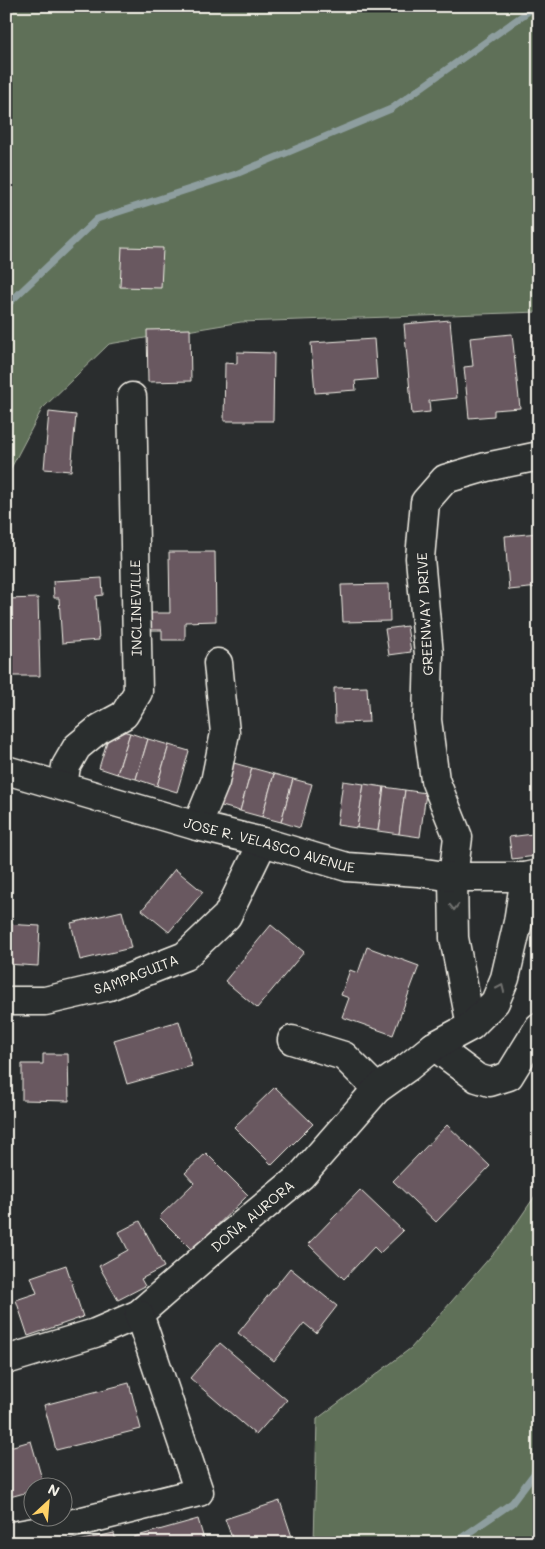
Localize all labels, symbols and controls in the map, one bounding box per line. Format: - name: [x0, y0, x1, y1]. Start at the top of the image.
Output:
- street label: GREENWAY DRIVE: [412, 552, 437, 676]
- street label: INCLINEVILLE: [125, 560, 146, 656]
- street label: JOSE R. VELASCO AVENUE: [182, 813, 355, 877]
- one-way arrow: [449, 904, 459, 912]
- street label: SAMPAGUITA: [92, 950, 181, 998]
- one-way arrow: [494, 984, 505, 993]
- street label: DOÑA AURORA: [207, 1175, 298, 1256]
- north arrow: [22, 1476, 72, 1526]
- text: N: [45, 1479, 63, 1501]

